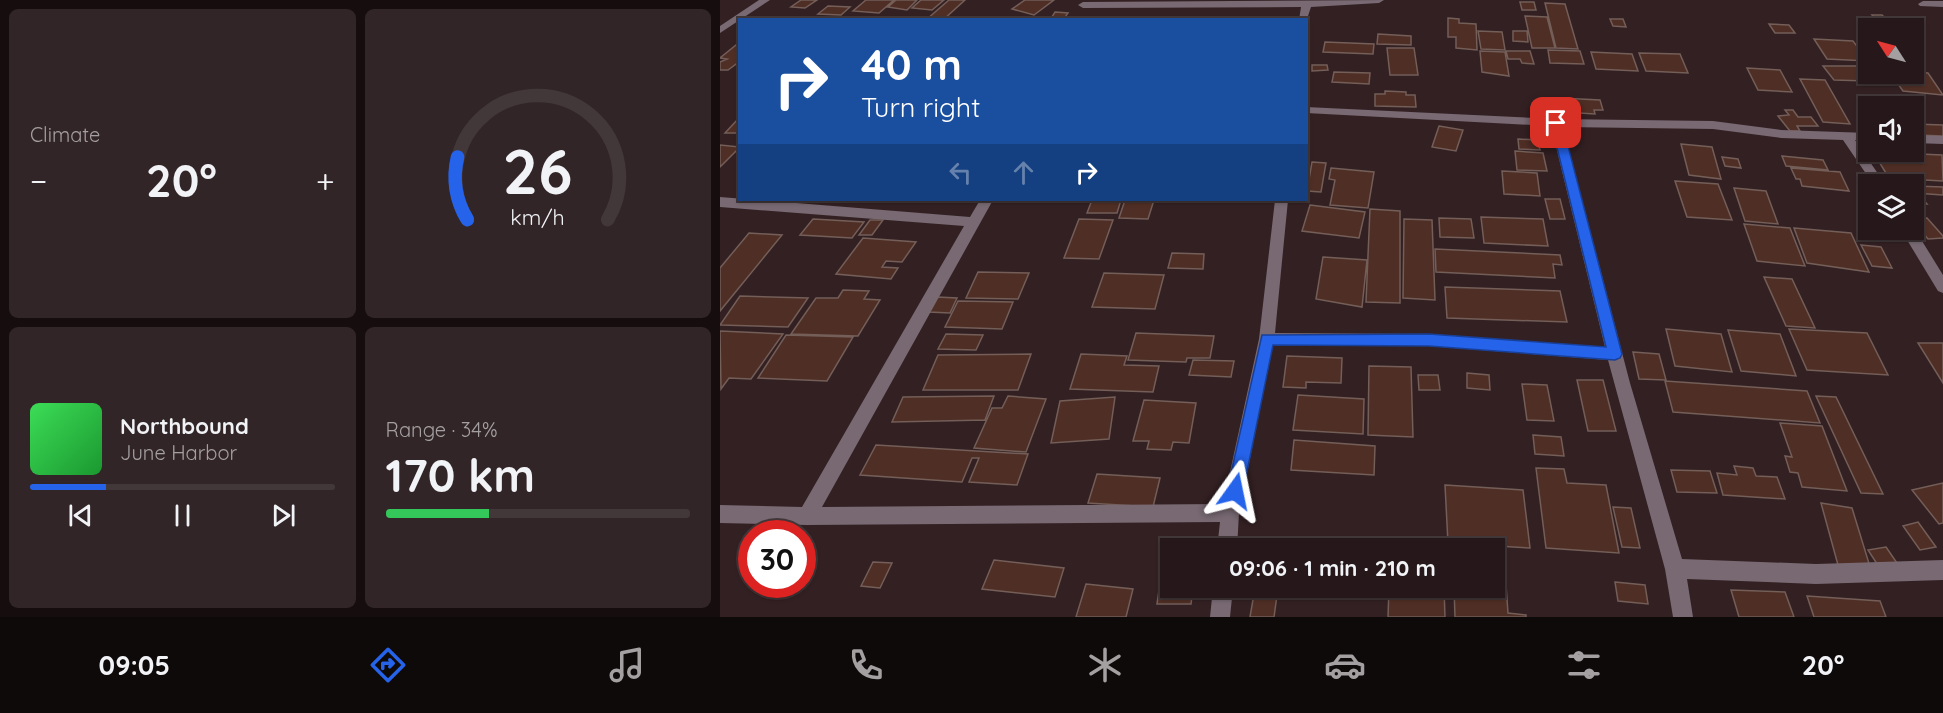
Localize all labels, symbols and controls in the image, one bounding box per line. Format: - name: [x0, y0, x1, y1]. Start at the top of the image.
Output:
- north arrow: [1858, 18, 1924, 84]
- map controls: [1858, 18, 1924, 240]
- text: 40 m: [861, 38, 962, 91]
- icon: right: [762, 42, 840, 120]
- text: Turn right: [861, 90, 980, 124]
- button: sound: [1858, 96, 1924, 162]
- pin: [1530, 97, 1581, 148]
- icon: arrive: [1539, 106, 1572, 139]
- text: Climate: [30, 122, 100, 147]
- text: 26: [503, 132, 573, 210]
- text: 20°: [146, 152, 217, 208]
- icon: left: [944, 156, 977, 189]
- icon: ahead: [1007, 156, 1040, 189]
- icon: right: [1070, 156, 1103, 189]
- text: −: [30, 160, 47, 201]
- text: +: [316, 160, 334, 201]
- button: layers: [1858, 174, 1924, 240]
- text: km/h: [511, 205, 565, 231]
- text: Northbound: [120, 412, 249, 440]
- text: Range · 34%: [386, 417, 497, 442]
- text: June Harbor: [120, 440, 237, 465]
- text: 170 km: [386, 447, 535, 503]
- position arrow: [1203, 459, 1267, 523]
- icon: previous: [64, 499, 97, 532]
- icon: pause: [166, 499, 199, 532]
- icon: next: [267, 499, 300, 532]
- speed limit sign: 30: [738, 520, 816, 598]
- text: 09:06 · 1 min · 210 m: [1229, 554, 1436, 582]
- icon: directions: [367, 644, 409, 686]
- icon: music: [606, 644, 648, 686]
- icon: phone: [845, 644, 887, 686]
- icon: climate: [1084, 644, 1126, 686]
- icon: car: [1324, 644, 1366, 686]
- icon: filters: [1563, 644, 1605, 686]
- text: 09:05: [99, 648, 170, 682]
- text: 20°: [1802, 648, 1844, 682]

